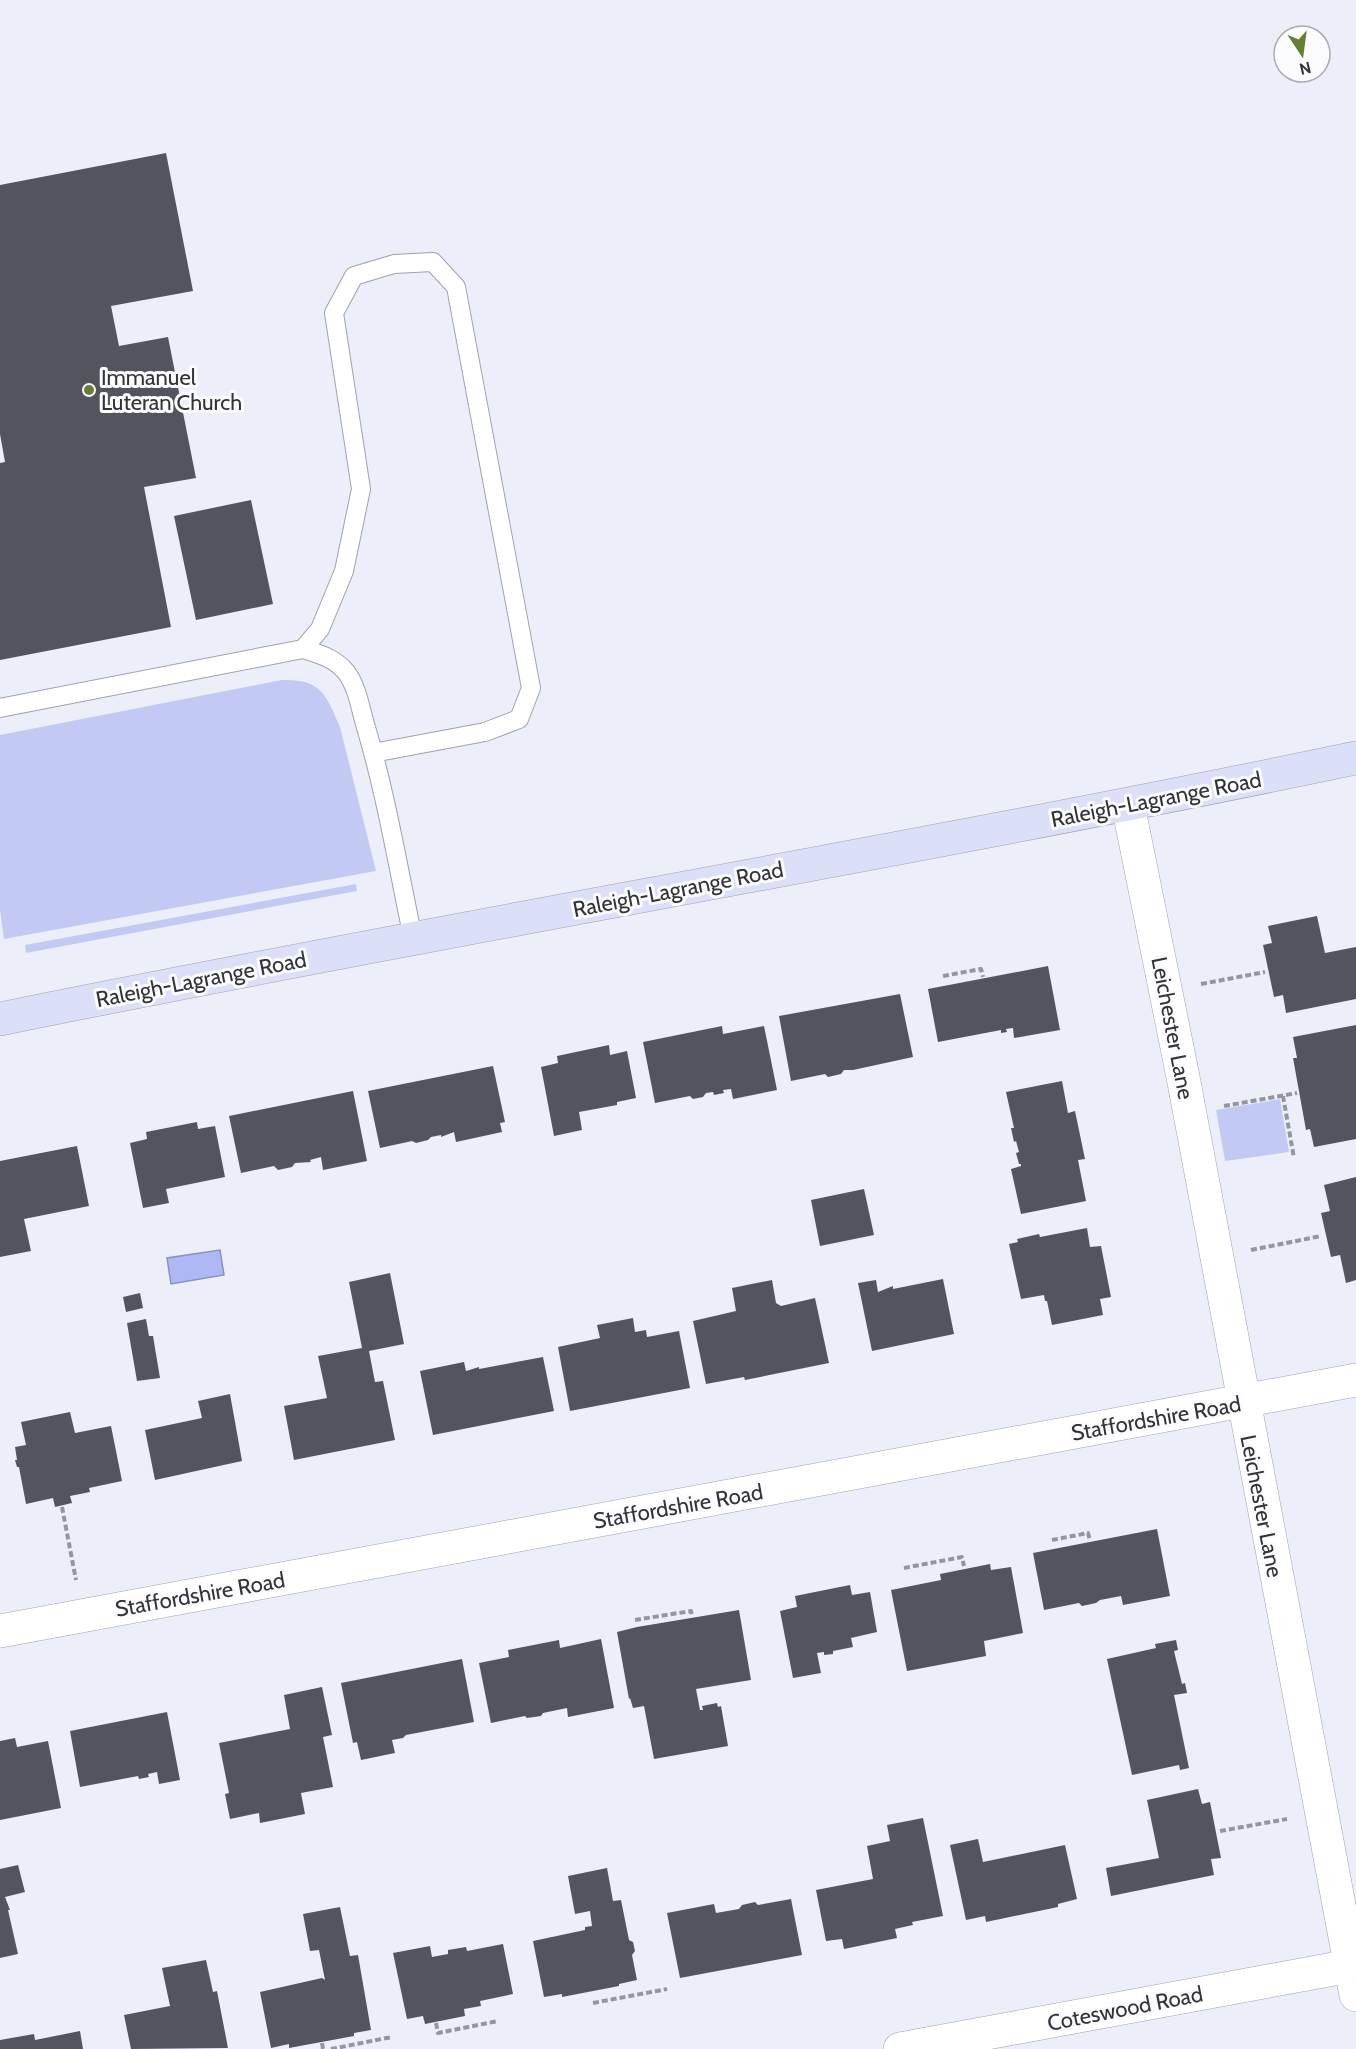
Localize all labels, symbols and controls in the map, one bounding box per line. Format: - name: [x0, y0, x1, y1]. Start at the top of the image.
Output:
- north arrow: [1272, 24, 1332, 84]
- text: N: [1298, 58, 1313, 79]
- place label: Immanuel Luteran Church: [101, 364, 242, 416]
- marker: Immanuel Luteran Church: [82, 383, 96, 397]
- street label: Raleigh-Lagrange Road: [1048, 766, 1264, 833]
- street label: Raleigh-Lagrange Road: [570, 856, 786, 923]
- street label: Raleigh-Lagrange Road: [93, 946, 309, 1013]
- street label: Leichester Lane: [1145, 955, 1200, 1102]
- street label: Staffordshire Road: [1069, 1390, 1243, 1447]
- street label: Leichester Lane: [1234, 1433, 1289, 1580]
- street label: Staffordshire Road: [591, 1478, 765, 1535]
- street label: Staffordshire Road: [113, 1566, 287, 1623]
- street label: Coteswood Road: [1045, 1980, 1205, 2037]

